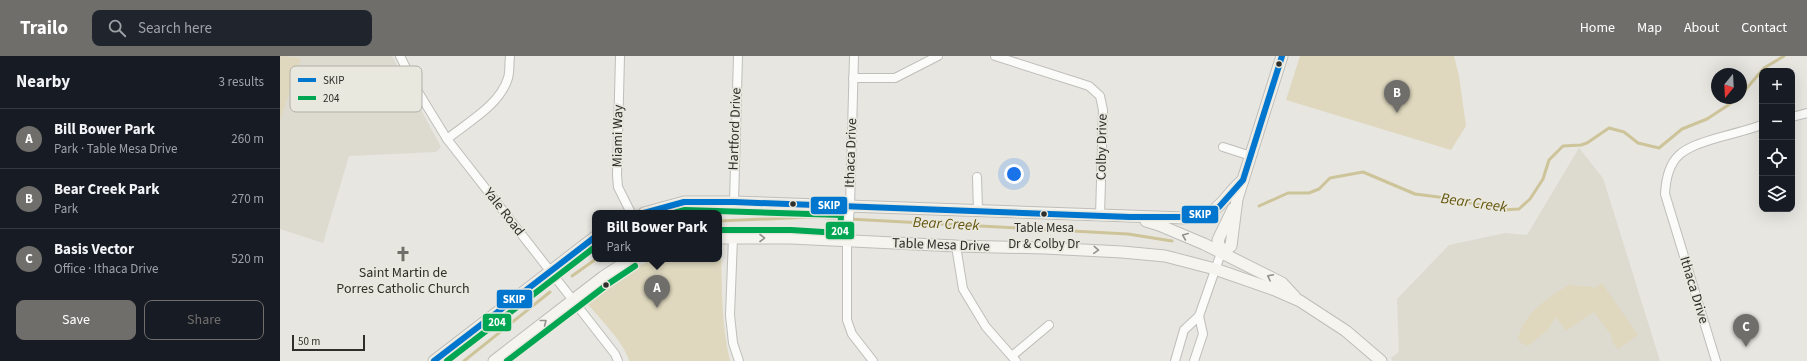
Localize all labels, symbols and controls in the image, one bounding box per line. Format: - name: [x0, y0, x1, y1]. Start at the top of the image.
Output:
- search box: [92, 10, 372, 46]
- text: Trailo: [20, 15, 68, 42]
- icon: search: [106, 17, 128, 39]
- text: Search here: [138, 18, 212, 39]
- text: Home: [1580, 18, 1615, 38]
- text: Map: [1637, 18, 1662, 38]
- text: About: [1684, 18, 1719, 38]
- text: Contact: [1741, 18, 1787, 38]
- unlabelled marker: [1274, 59, 1284, 69]
- legend: [290, 66, 422, 112]
- north arrow: [1711, 68, 1747, 104]
- map controls: [1759, 68, 1795, 212]
- button: +: [1759, 68, 1795, 104]
- text: Nearby: [16, 70, 70, 94]
- text: 3 results: [219, 73, 264, 91]
- text: SKIP: [323, 73, 344, 88]
- pin: B: [1384, 80, 1410, 113]
- street label: Hartford Drive: [724, 87, 746, 171]
- text: 204: [323, 91, 340, 106]
- street label: Miami Way: [607, 104, 629, 168]
- button: −: [1759, 104, 1795, 140]
- street label: Colby Drive: [1091, 114, 1113, 180]
- street label: Ithaca Drive: [840, 118, 862, 188]
- text: Bill Bower Park: [54, 119, 155, 140]
- text: A: [25, 130, 33, 148]
- text: 260 m: [231, 130, 264, 148]
- text: Park · Table Mesa Drive: [54, 140, 178, 158]
- button: locate: [1759, 140, 1795, 176]
- your location: [1004, 164, 1024, 184]
- button: layers: [1759, 176, 1795, 212]
- text: Bear Creek Park: [54, 179, 159, 200]
- street label: Yale Road: [478, 183, 529, 240]
- water label: Bear Creek: [1440, 188, 1509, 218]
- text: B: [25, 190, 33, 208]
- text: 270 m: [231, 190, 264, 208]
- line badge: SKIP: [810, 196, 848, 215]
- text: SKIP: [818, 198, 841, 213]
- unlabelled marker: [788, 199, 798, 209]
- text: Park: [54, 200, 78, 218]
- line badge: SKIP: [1181, 205, 1219, 224]
- text: SKIP: [1189, 207, 1212, 222]
- marker: Table Mesa Dr & Colby Dr: [1039, 209, 1049, 219]
- popup: [592, 210, 722, 262]
- water label: Bear Creek: [912, 212, 981, 236]
- text: Bill Bower Park: [607, 217, 707, 238]
- place label: Table Mesa Dr & Colby Dr: [1008, 219, 1080, 253]
- line badge: 204: [825, 221, 855, 240]
- text: 204: [831, 224, 849, 239]
- street label: Table Mesa Drive: [892, 233, 990, 257]
- one-way arrow: [1182, 233, 1190, 241]
- one-way arrow: [759, 234, 765, 242]
- text: Park: [607, 238, 631, 256]
- text: Basis Vector: [54, 239, 134, 260]
- church icon: Saint Martin de Porres Catholic Church: [394, 245, 412, 263]
- one-way arrow: [1093, 246, 1099, 255]
- text: C: [25, 250, 33, 268]
- text: 520 m: [231, 250, 264, 268]
- street label: Ithaca Drive: [1674, 254, 1714, 326]
- text: Office · Ithaca Drive: [54, 260, 158, 278]
- place label: Saint Martin de Porres Catholic Church: [336, 263, 470, 299]
- one-way arrow: [1267, 274, 1274, 282]
- pin: A: [644, 275, 670, 308]
- unlabelled marker: [601, 280, 611, 290]
- line badge: SKIP: [496, 289, 533, 309]
- text: SKIP: [503, 292, 526, 307]
- button: Save: [16, 300, 136, 340]
- button: Share: [144, 300, 264, 340]
- line badge: 204: [482, 313, 512, 332]
- pin: C: [1733, 314, 1759, 347]
- text: 204: [488, 315, 506, 330]
- one-way arrow: [540, 319, 547, 326]
- scale bar: [292, 333, 365, 352]
- text: 50 m: [298, 334, 320, 349]

